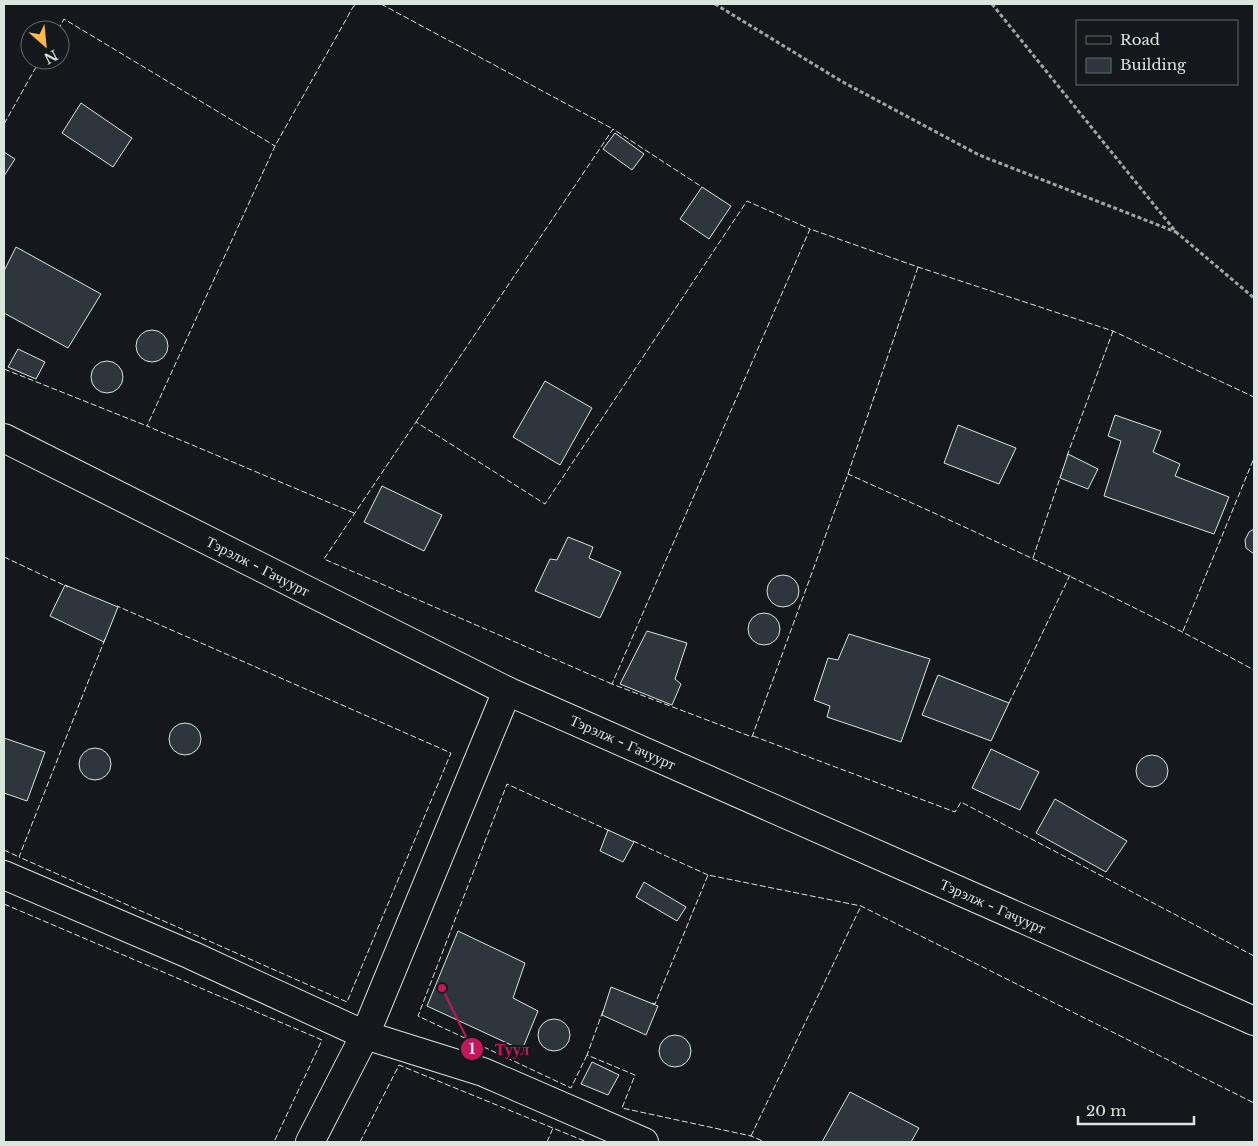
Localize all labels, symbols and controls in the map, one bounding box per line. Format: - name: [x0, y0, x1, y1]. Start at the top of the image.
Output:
- north arrow: [20, 20, 70, 70]
- legend: [1076, 20, 1238, 85]
- text: Road: [1120, 30, 1160, 49]
- text: N: [41, 46, 61, 68]
- text: Building: [1120, 55, 1187, 74]
- street label: Тэрэлж - Гачуурт: [203, 532, 313, 600]
- street label: Тэрэлж - Гачуурт: [567, 710, 679, 774]
- street label: Тэрэлж - Гачуурт: [937, 874, 1049, 938]
- callout: Туул: [460, 1033, 539, 1064]
- text: 1: [469, 1039, 476, 1058]
- text: Туул: [495, 1039, 529, 1059]
- scale bar: [1078, 1094, 1194, 1126]
- text: 20 m: [1086, 1101, 1126, 1120]

